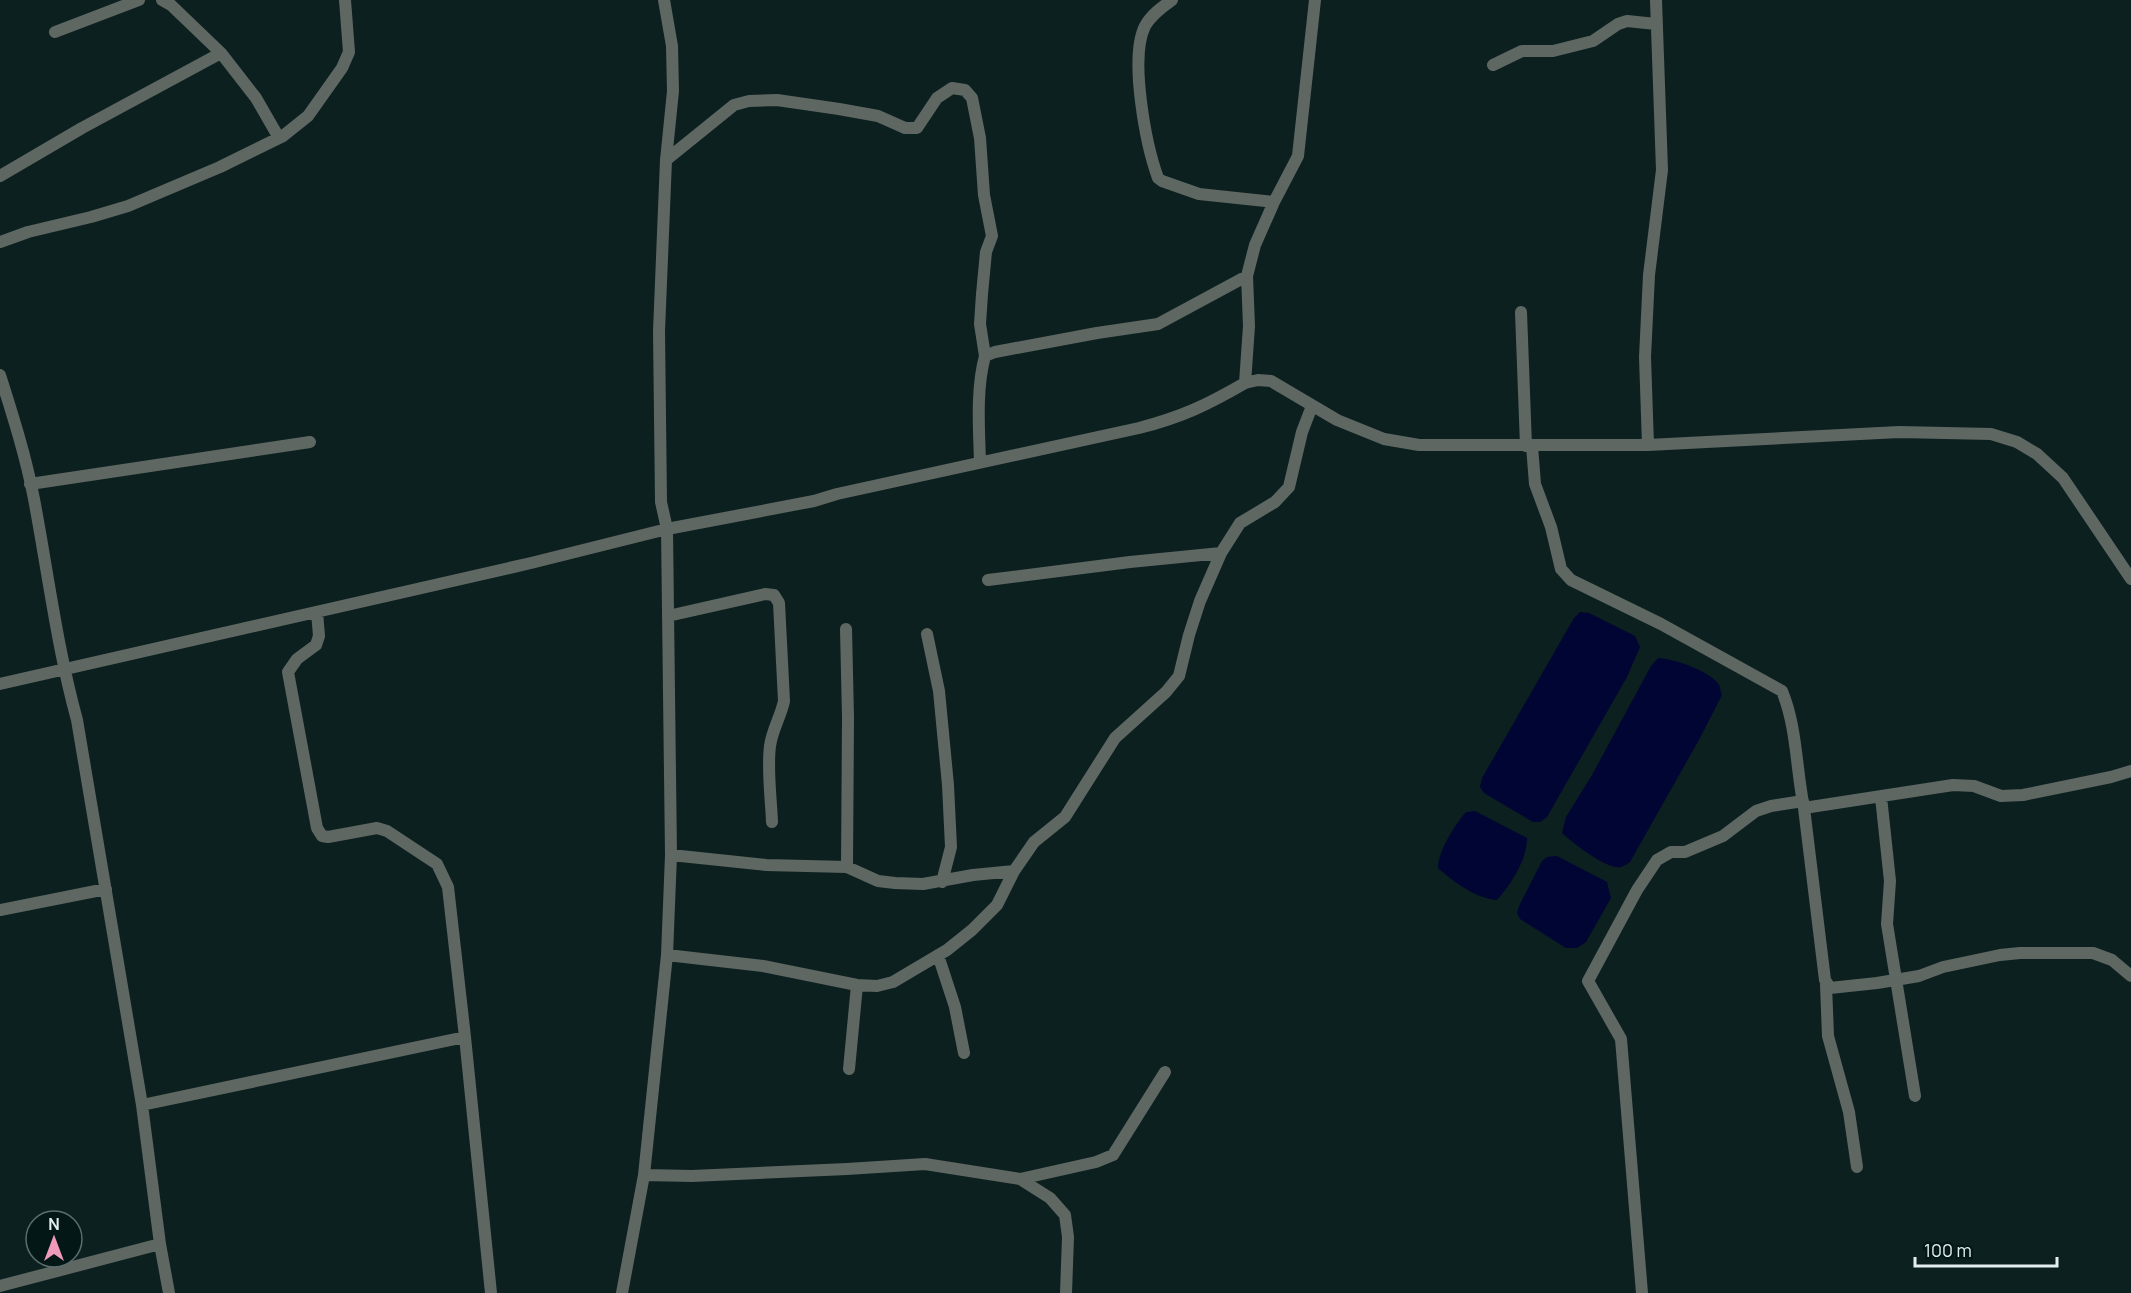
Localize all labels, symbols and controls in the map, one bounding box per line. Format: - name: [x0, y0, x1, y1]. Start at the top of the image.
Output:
- north arrow: [24, 1209, 84, 1269]
- text: N: [48, 1213, 60, 1235]
- scale bar: [1915, 1230, 2058, 1268]
- text: 100 m: [1924, 1238, 1972, 1262]

